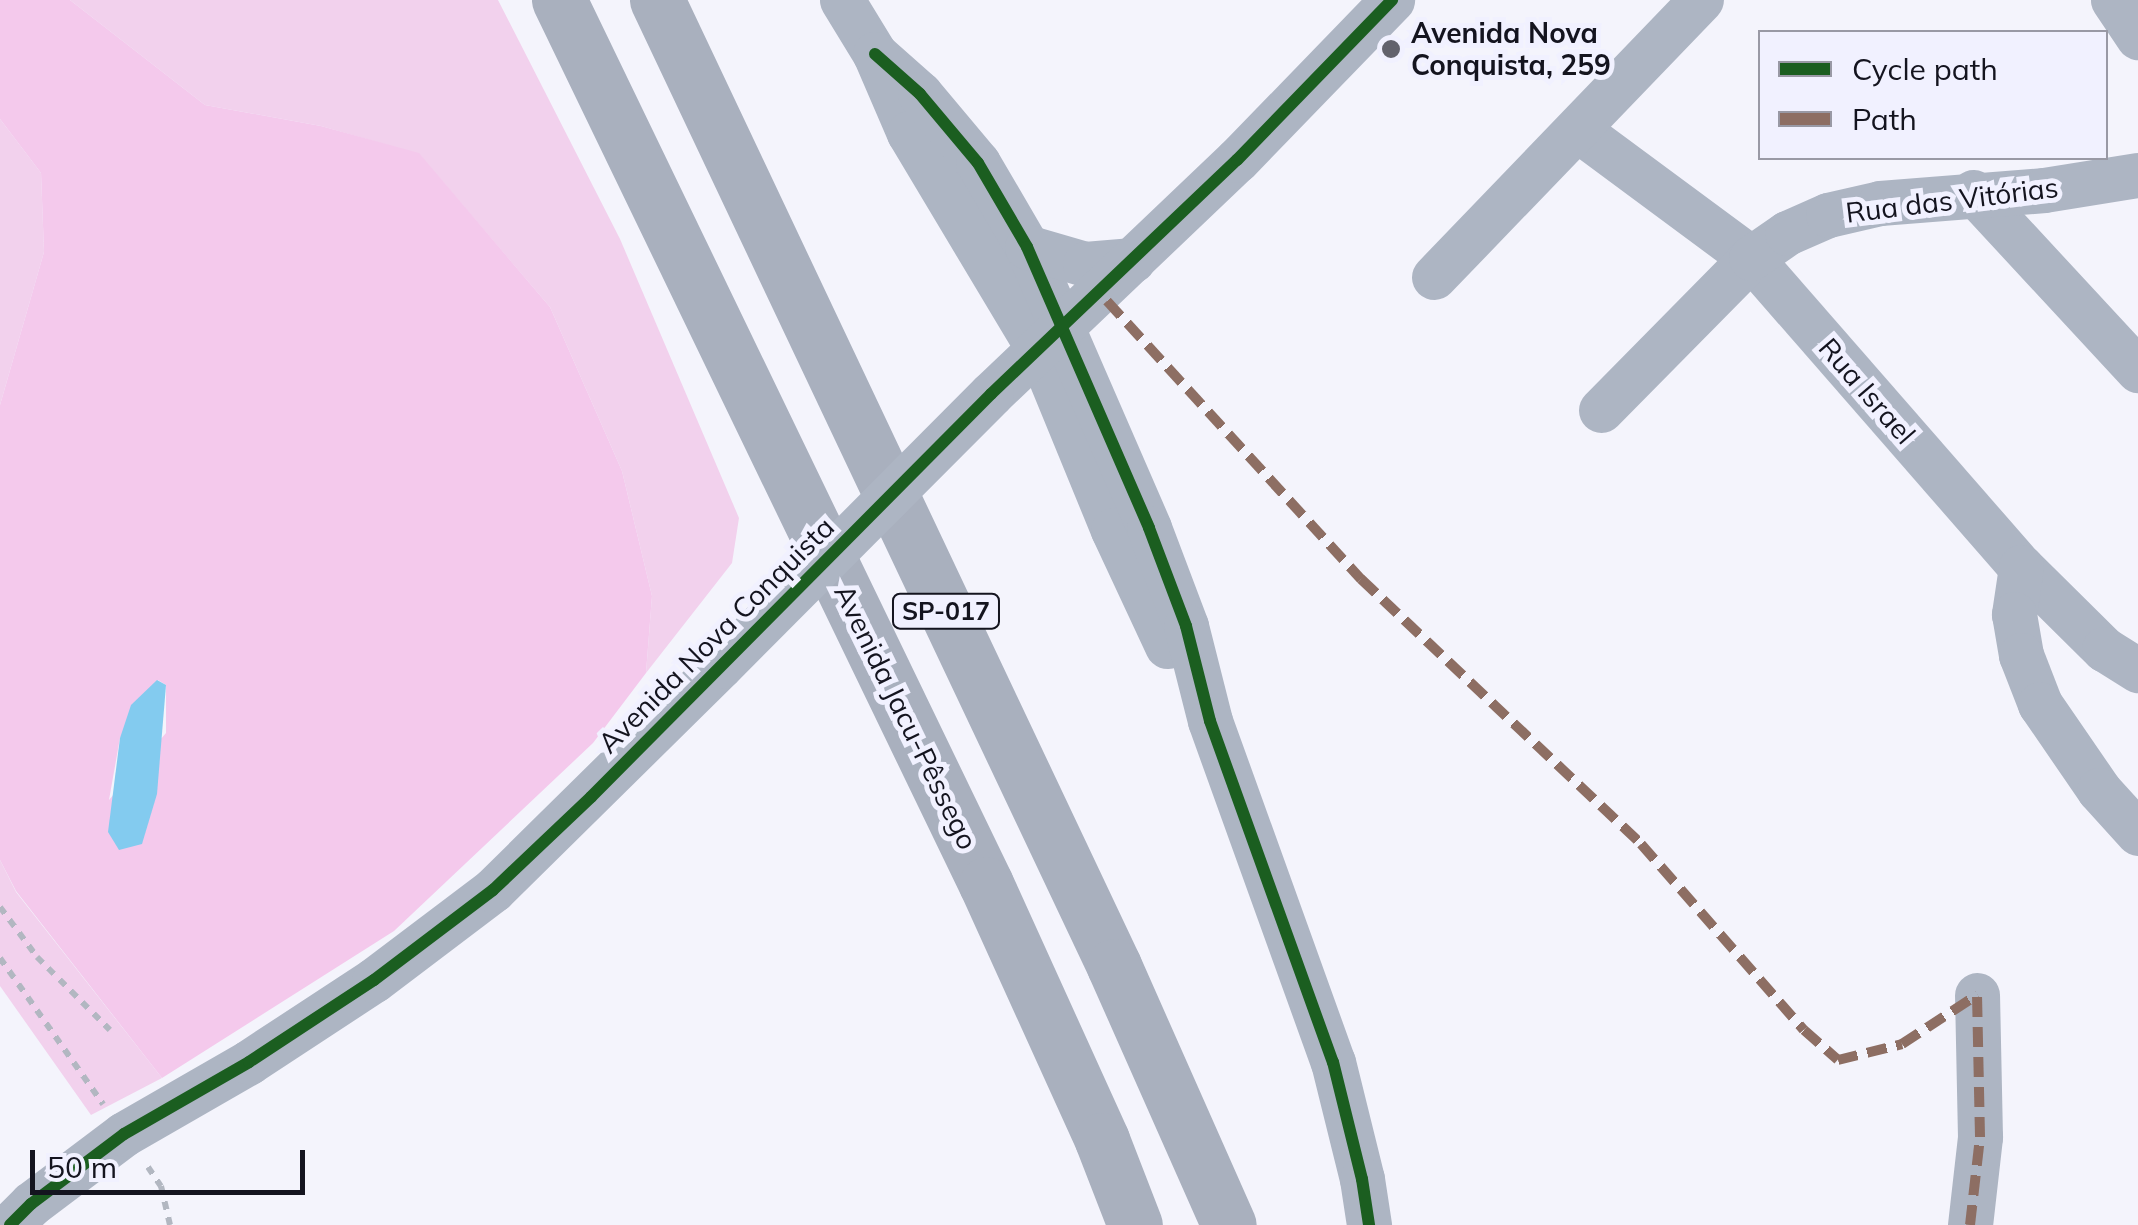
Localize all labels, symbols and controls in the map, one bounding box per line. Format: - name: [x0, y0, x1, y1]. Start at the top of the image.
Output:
- place label: Avenida Nova Conquista, 259: [1411, 16, 1611, 82]
- legend: [1758, 30, 2108, 160]
- marker: Avenida Nova Conquista, 259: [1380, 38, 1402, 60]
- text: Cycle path: [1852, 50, 1998, 88]
- text: Path: [1852, 100, 1917, 138]
- street label: Rua das Vitórias: [1844, 170, 2060, 230]
- street label: Rua Israel: [1812, 331, 1922, 451]
- street label: Avenida Nova Conquista: [591, 510, 841, 760]
- street label: Avenida Jacu-Pêssego: [827, 579, 985, 855]
- road number: SP-017: [891, 591, 1001, 631]
- scale bar: [35, 1130, 310, 1192]
- text: 50 m: [47, 1148, 117, 1186]

